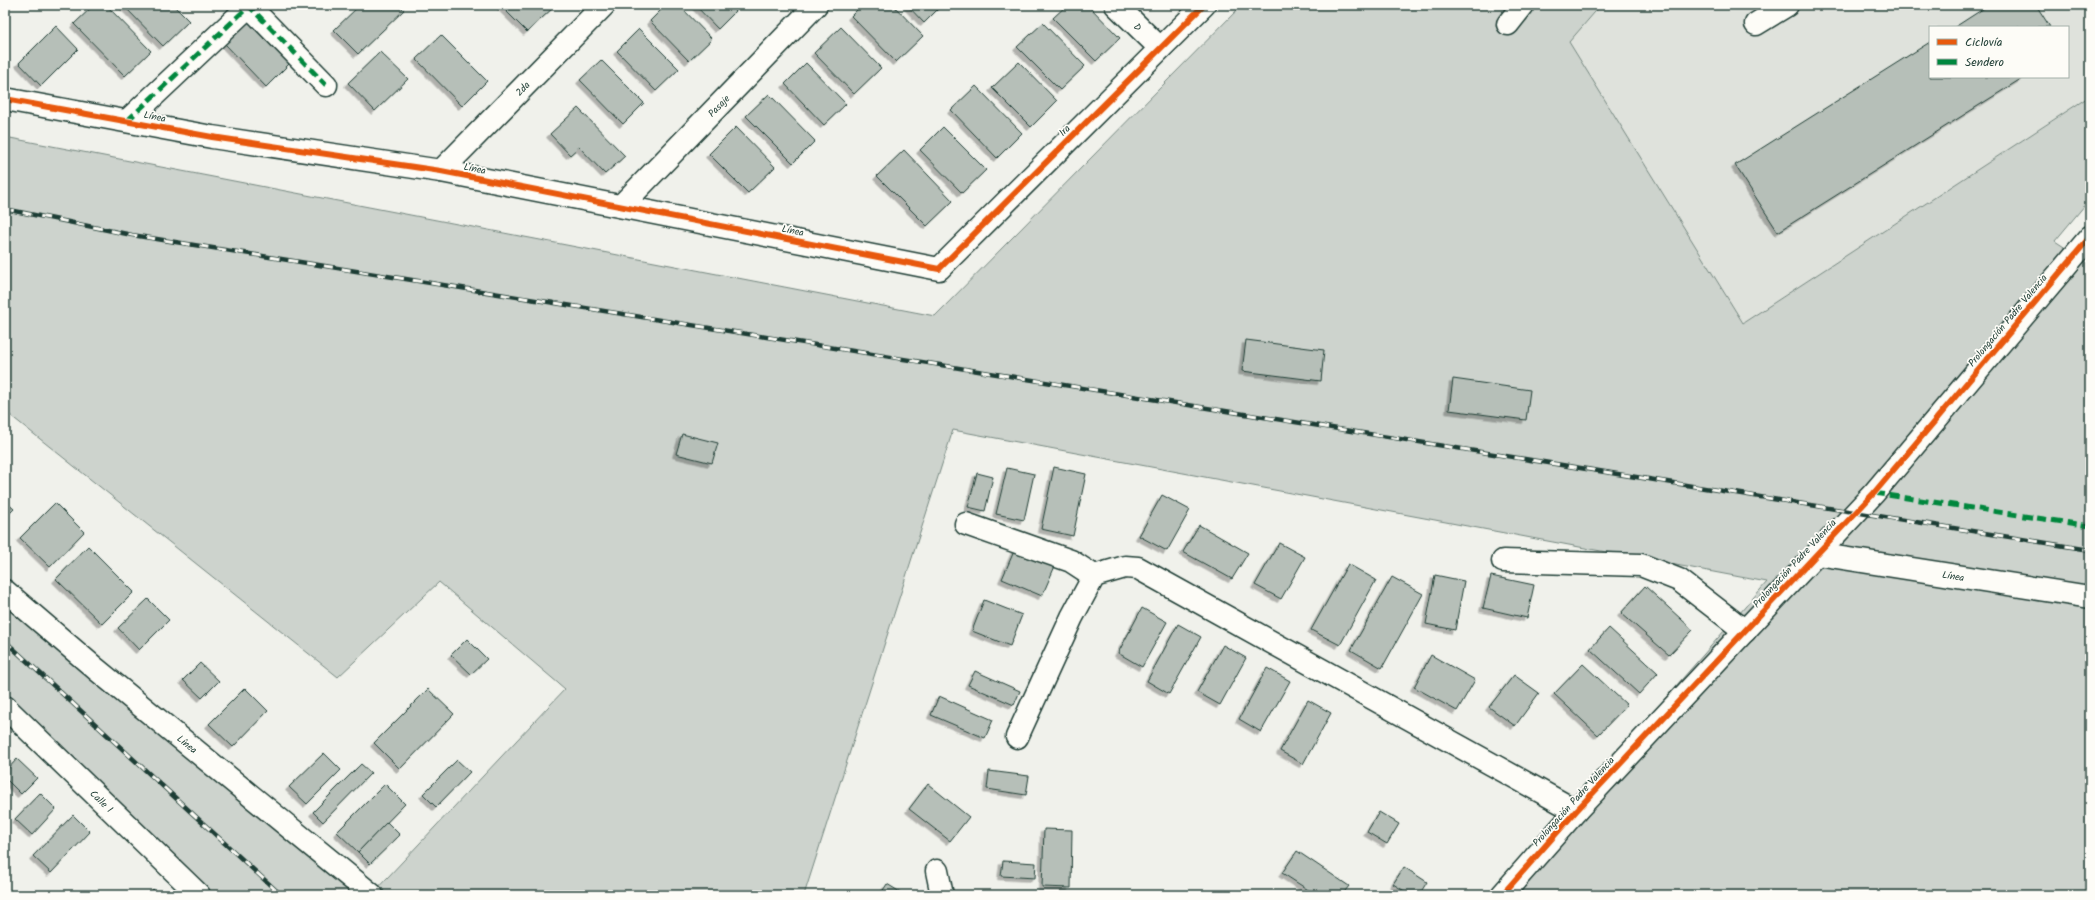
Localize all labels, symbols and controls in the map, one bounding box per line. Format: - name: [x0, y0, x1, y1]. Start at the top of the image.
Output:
- street label: D: [1130, 19, 1146, 36]
- legend: [1929, 26, 2069, 78]
- text: Ciclovía: [1965, 33, 2003, 52]
- text: Sendero: [1965, 53, 2004, 72]
- street label: 2da: [512, 78, 534, 100]
- street label: Pasaje: [704, 91, 734, 121]
- street label: Línea: [142, 107, 168, 127]
- street label: 1ra: [1055, 121, 1075, 140]
- street label: Línea: [462, 159, 488, 179]
- street label: Línea: [780, 221, 806, 241]
- street label: Prolongación Padre Valencia: [1964, 271, 2052, 370]
- street label: Prolongación Padre Valencia: [1749, 515, 1841, 612]
- street label: Línea: [1941, 567, 1966, 586]
- street label: Línea: [173, 731, 201, 758]
- street label: Prolongación Padre Valencia: [1529, 753, 1619, 850]
- street label: Calle 1: [86, 786, 117, 817]

